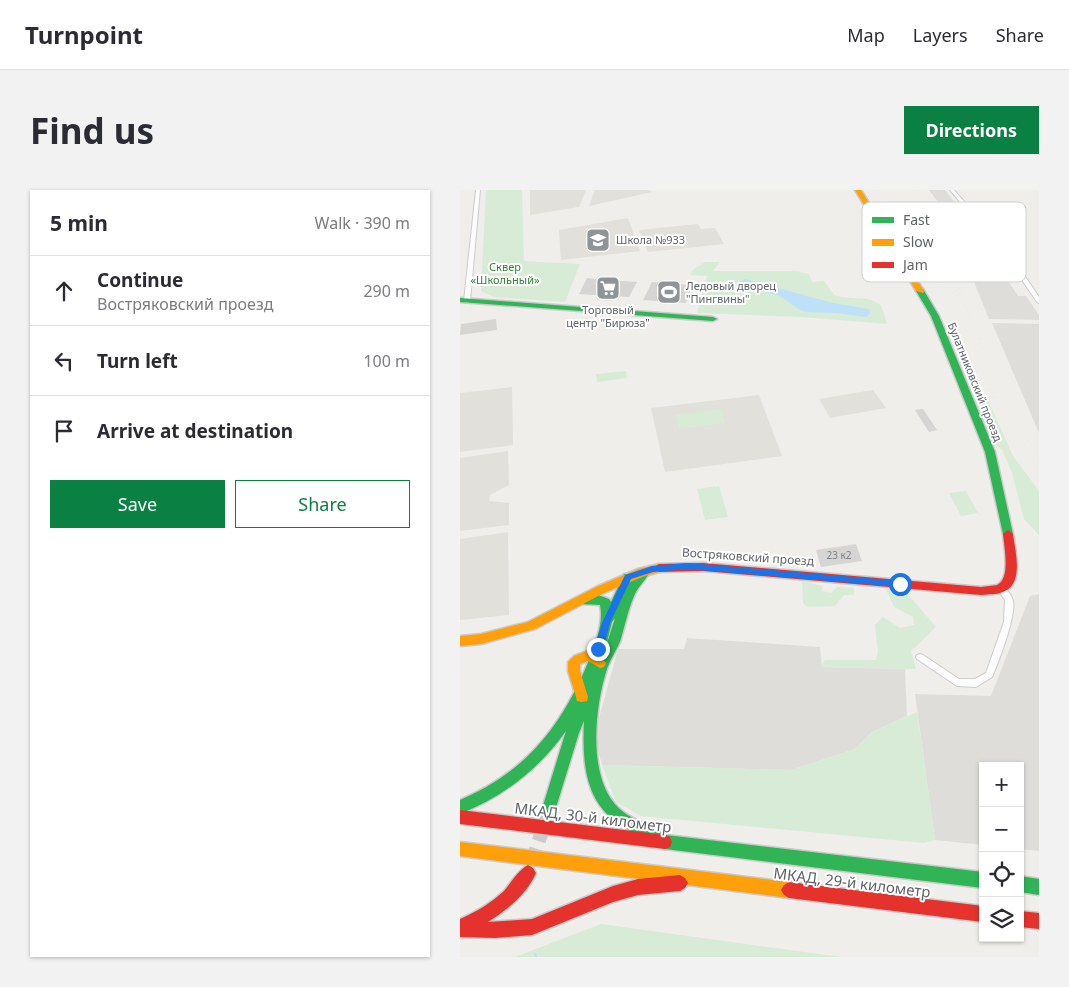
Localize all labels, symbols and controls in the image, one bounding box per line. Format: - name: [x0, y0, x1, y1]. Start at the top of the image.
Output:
- text: Turnpoint: [25, 18, 143, 51]
- text: Map: [847, 23, 885, 47]
- text: Layers: [913, 23, 968, 47]
- text: Share: [996, 23, 1044, 47]
- button: Directions: [904, 106, 1039, 154]
- text: Find us: [30, 107, 154, 154]
- legend: [862, 202, 1026, 282]
- text: 5 min: [50, 209, 108, 237]
- text: Fast: [903, 210, 930, 229]
- text: Walk · 390 m: [315, 212, 410, 234]
- school or university icon: Школа №933: [585, 227, 611, 253]
- place label: Школа №933: [616, 232, 685, 247]
- text: Slow: [903, 232, 934, 251]
- text: Jam: [901, 255, 928, 274]
- park label: Сквер «Школьный»: [470, 259, 540, 287]
- text: Continue: [97, 267, 183, 293]
- supermarket icon: Торговый центр "Бирюза": [595, 275, 621, 301]
- icon: ahead: [50, 277, 78, 305]
- place label: Ледовый дворец "Пингвины": [686, 278, 776, 306]
- sports icon: Ледовый дворец "Пингвины": [656, 279, 682, 305]
- text: 290 m: [363, 280, 410, 302]
- text: Востряковский проезд: [97, 293, 273, 315]
- place label: Торговый центр "Бирюза": [566, 302, 650, 330]
- street label: Булатниковский проезд: [945, 320, 1006, 444]
- icon: left: [50, 347, 78, 375]
- text: Turn left: [97, 348, 178, 374]
- text: 100 m: [363, 350, 410, 372]
- icon: arrive: [50, 417, 78, 445]
- text: Arrive at destination: [97, 418, 293, 444]
- button: Save: [50, 480, 225, 528]
- button: Share: [235, 480, 410, 528]
- street label: Востряковский проезд: [681, 543, 815, 570]
- house number: 23 к2: [826, 548, 852, 562]
- route start: [889, 573, 912, 596]
- route end: [587, 638, 610, 661]
- map controls: [979, 762, 1024, 942]
- button: +: [979, 762, 1024, 807]
- street label: МКАД, 30-й километр: [514, 797, 673, 837]
- button: −: [979, 807, 1024, 852]
- button: locate: [979, 852, 1024, 897]
- street label: МКАД, 29-й километр: [773, 862, 932, 902]
- button: layers: [979, 897, 1024, 942]

